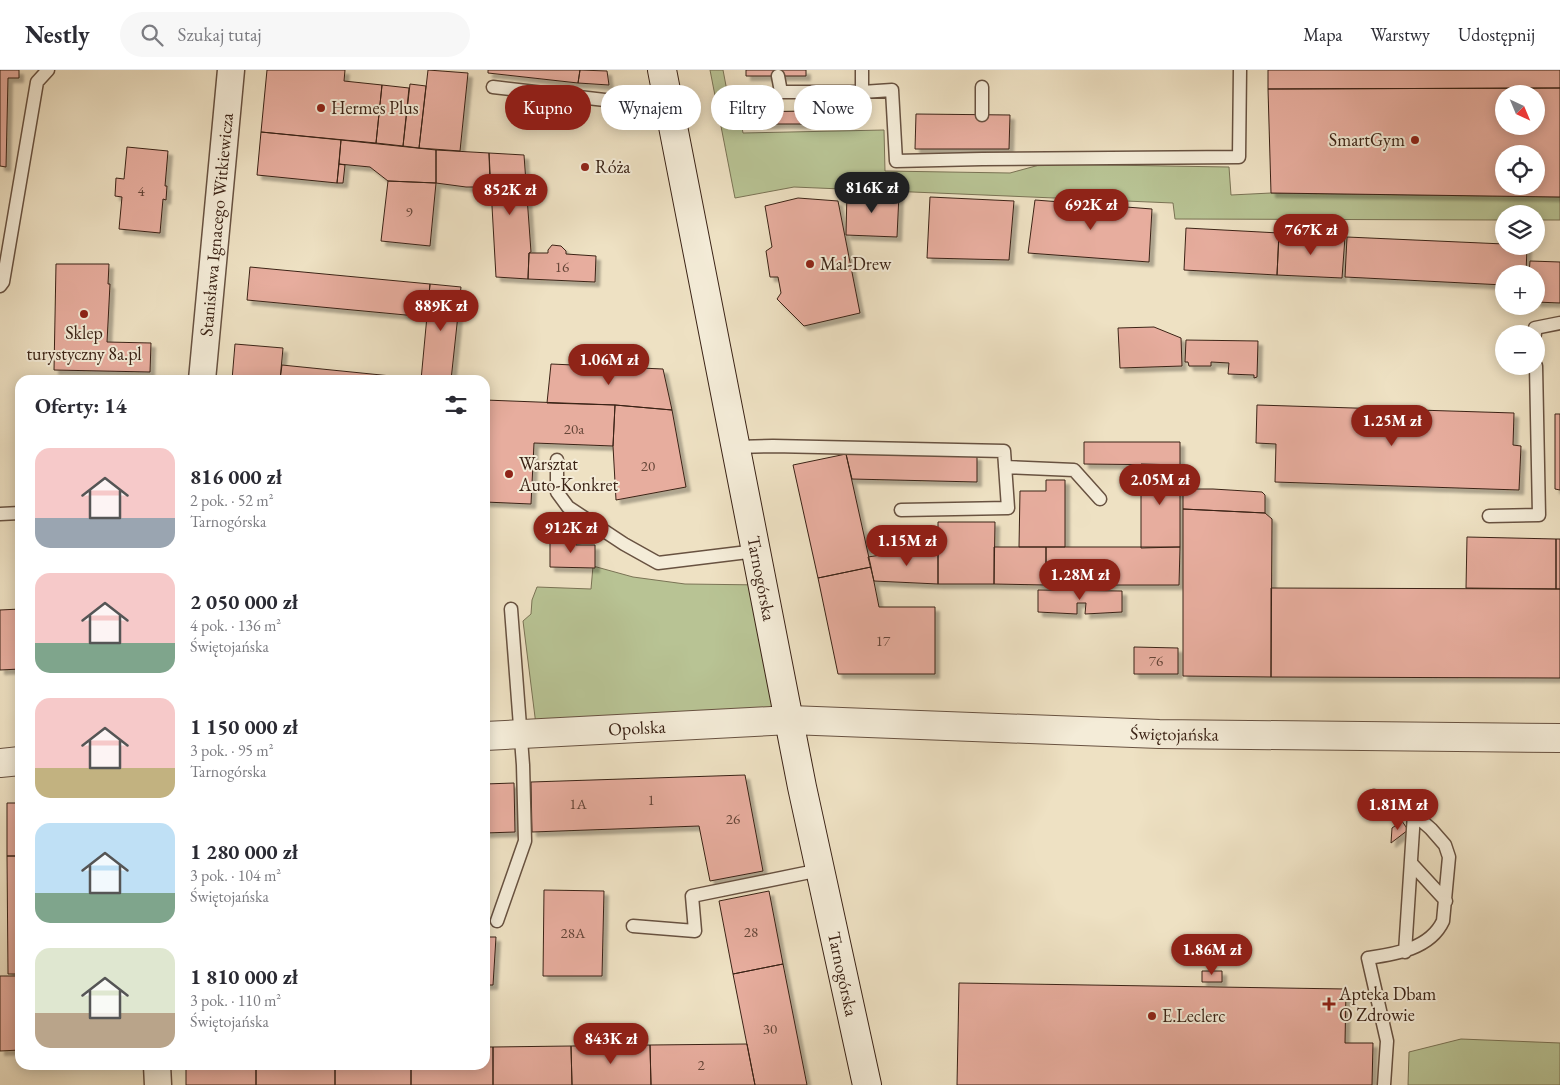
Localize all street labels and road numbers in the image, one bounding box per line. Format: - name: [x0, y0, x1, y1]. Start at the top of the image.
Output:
- street label: Stanisława Ignacego Witkiewicza: [194, 111, 238, 337]
- street label: Tarnogórska: [742, 534, 781, 624]
- street label: Opolska: [607, 715, 667, 741]
- street label: Świętojańska: [1129, 721, 1220, 746]
- street label: Tarnogórska: [823, 929, 864, 1019]

